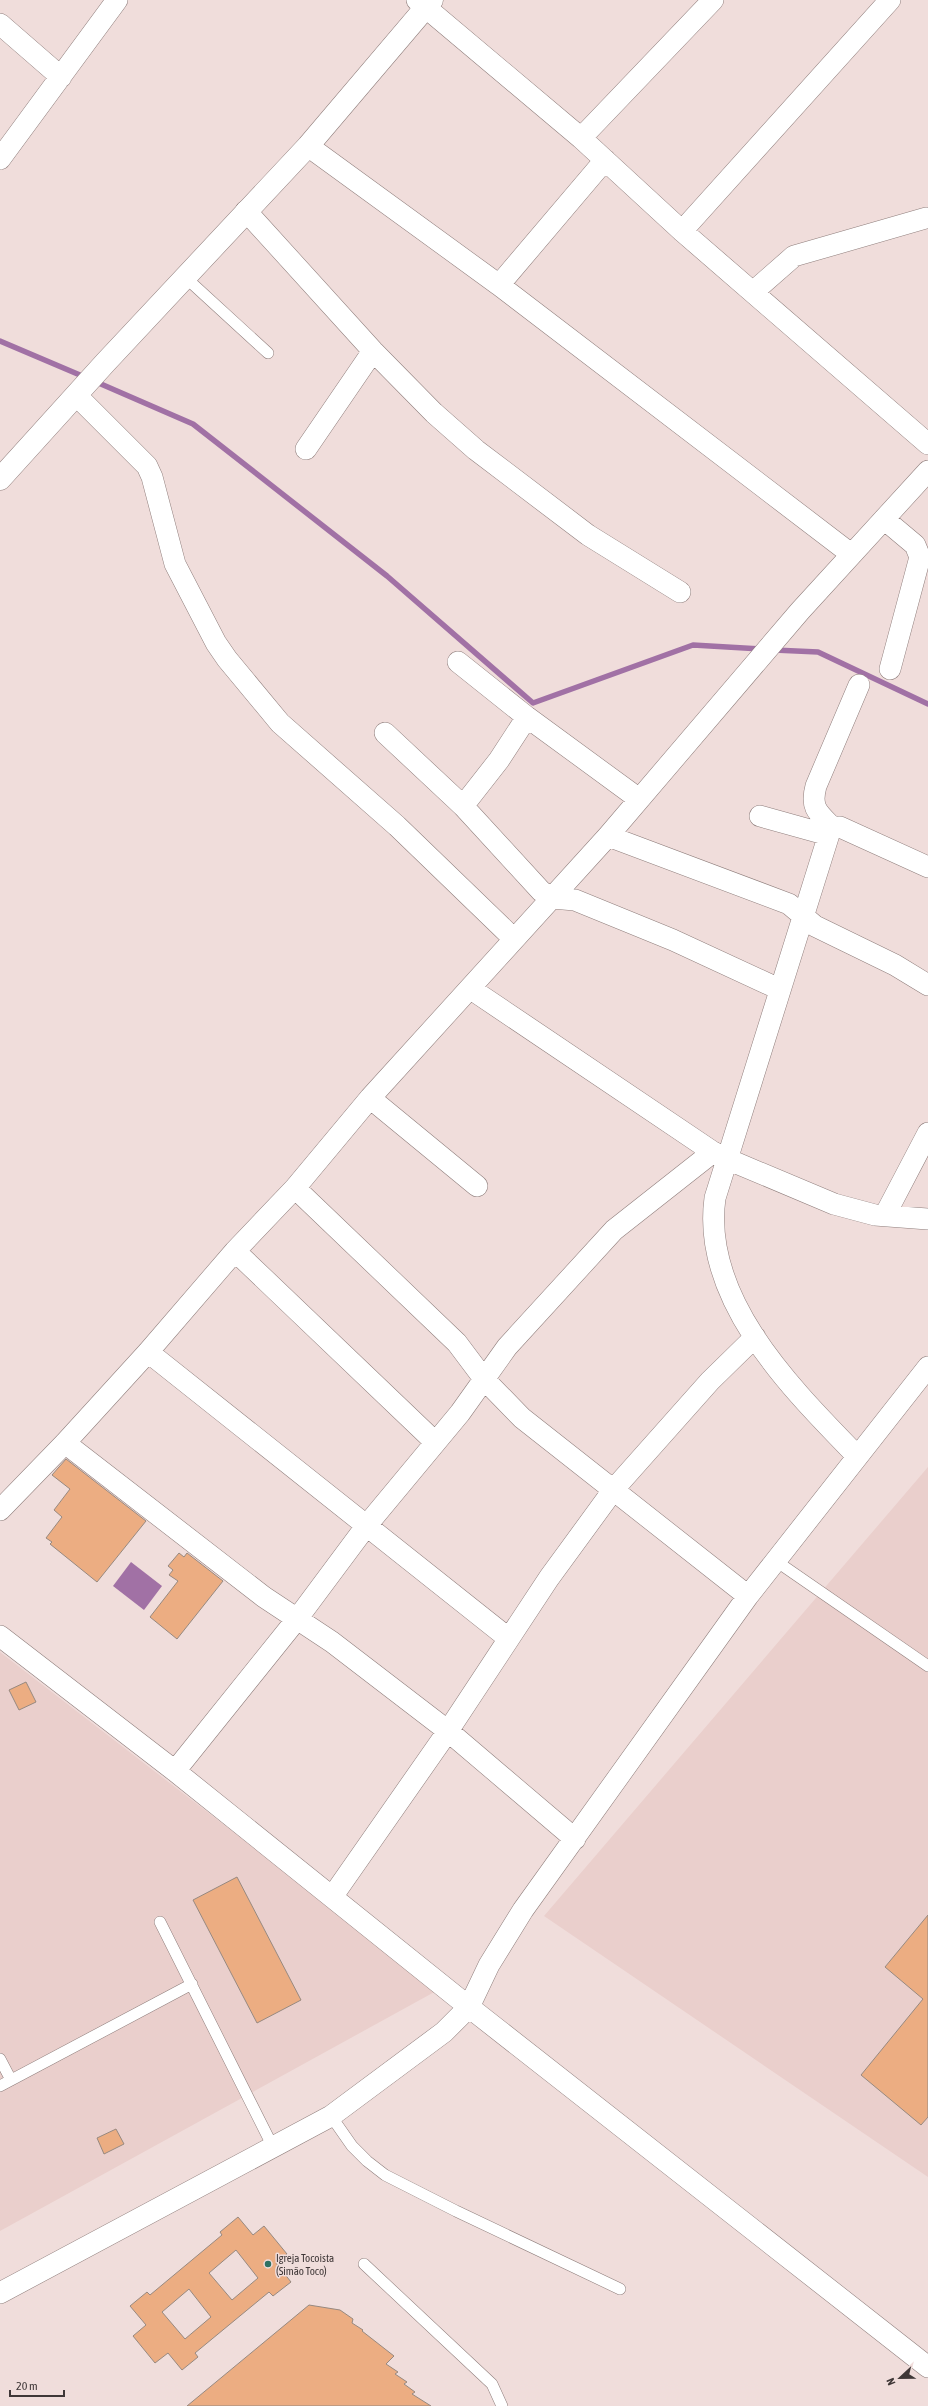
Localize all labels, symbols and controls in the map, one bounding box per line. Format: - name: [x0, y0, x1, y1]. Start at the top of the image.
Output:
- place label: Igreja Tocoista (Simão Toco): [276, 2252, 334, 2277]
- marker: Igreja Tocoista (Simão Toco): [263, 2259, 273, 2269]
- north arrow: [880, 2358, 920, 2398]
- scale bar: [10, 2372, 64, 2398]
- text: N: [884, 2376, 898, 2387]
- text: 20 m: [16, 2379, 38, 2393]

